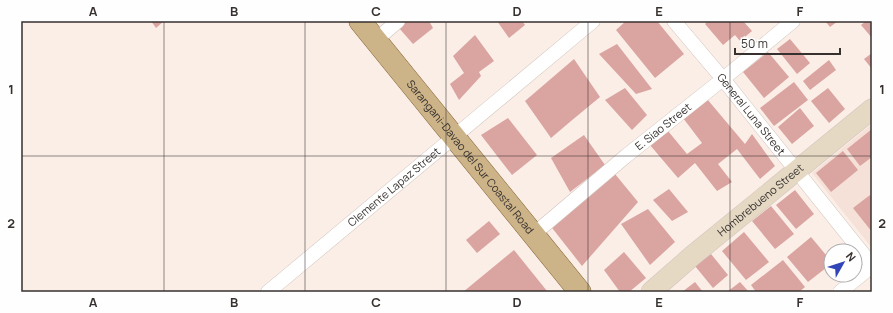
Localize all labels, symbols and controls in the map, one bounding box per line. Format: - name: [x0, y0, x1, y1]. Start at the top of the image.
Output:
- text: A: [89, 2, 98, 20]
- text: B: [230, 2, 238, 20]
- text: C: [371, 2, 381, 20]
- text: D: [512, 2, 522, 20]
- text: E: [655, 2, 663, 20]
- text: F: [797, 2, 804, 20]
- scale bar: [735, 30, 840, 56]
- text: 50 m: [741, 35, 768, 52]
- street label: General Luna Street: [714, 70, 789, 158]
- street label: Sarangani-Davao del Sur Coastal Road: [404, 76, 538, 237]
- text: 1: [8, 80, 14, 98]
- text: 1: [879, 80, 885, 98]
- street label: E. Siao Street: [632, 99, 694, 153]
- street label: Clemente Lapaz Street: [344, 144, 443, 230]
- street label: Hombrebueno Street: [714, 160, 806, 239]
- text: 2: [7, 214, 15, 232]
- text: 2: [878, 214, 886, 232]
- north arrow: [823, 243, 863, 283]
- text: N: [843, 249, 860, 264]
- text: A: [89, 293, 98, 311]
- text: B: [230, 293, 238, 311]
- text: C: [371, 293, 381, 311]
- text: D: [512, 293, 522, 311]
- text: E: [655, 293, 663, 311]
- text: F: [797, 293, 804, 311]

